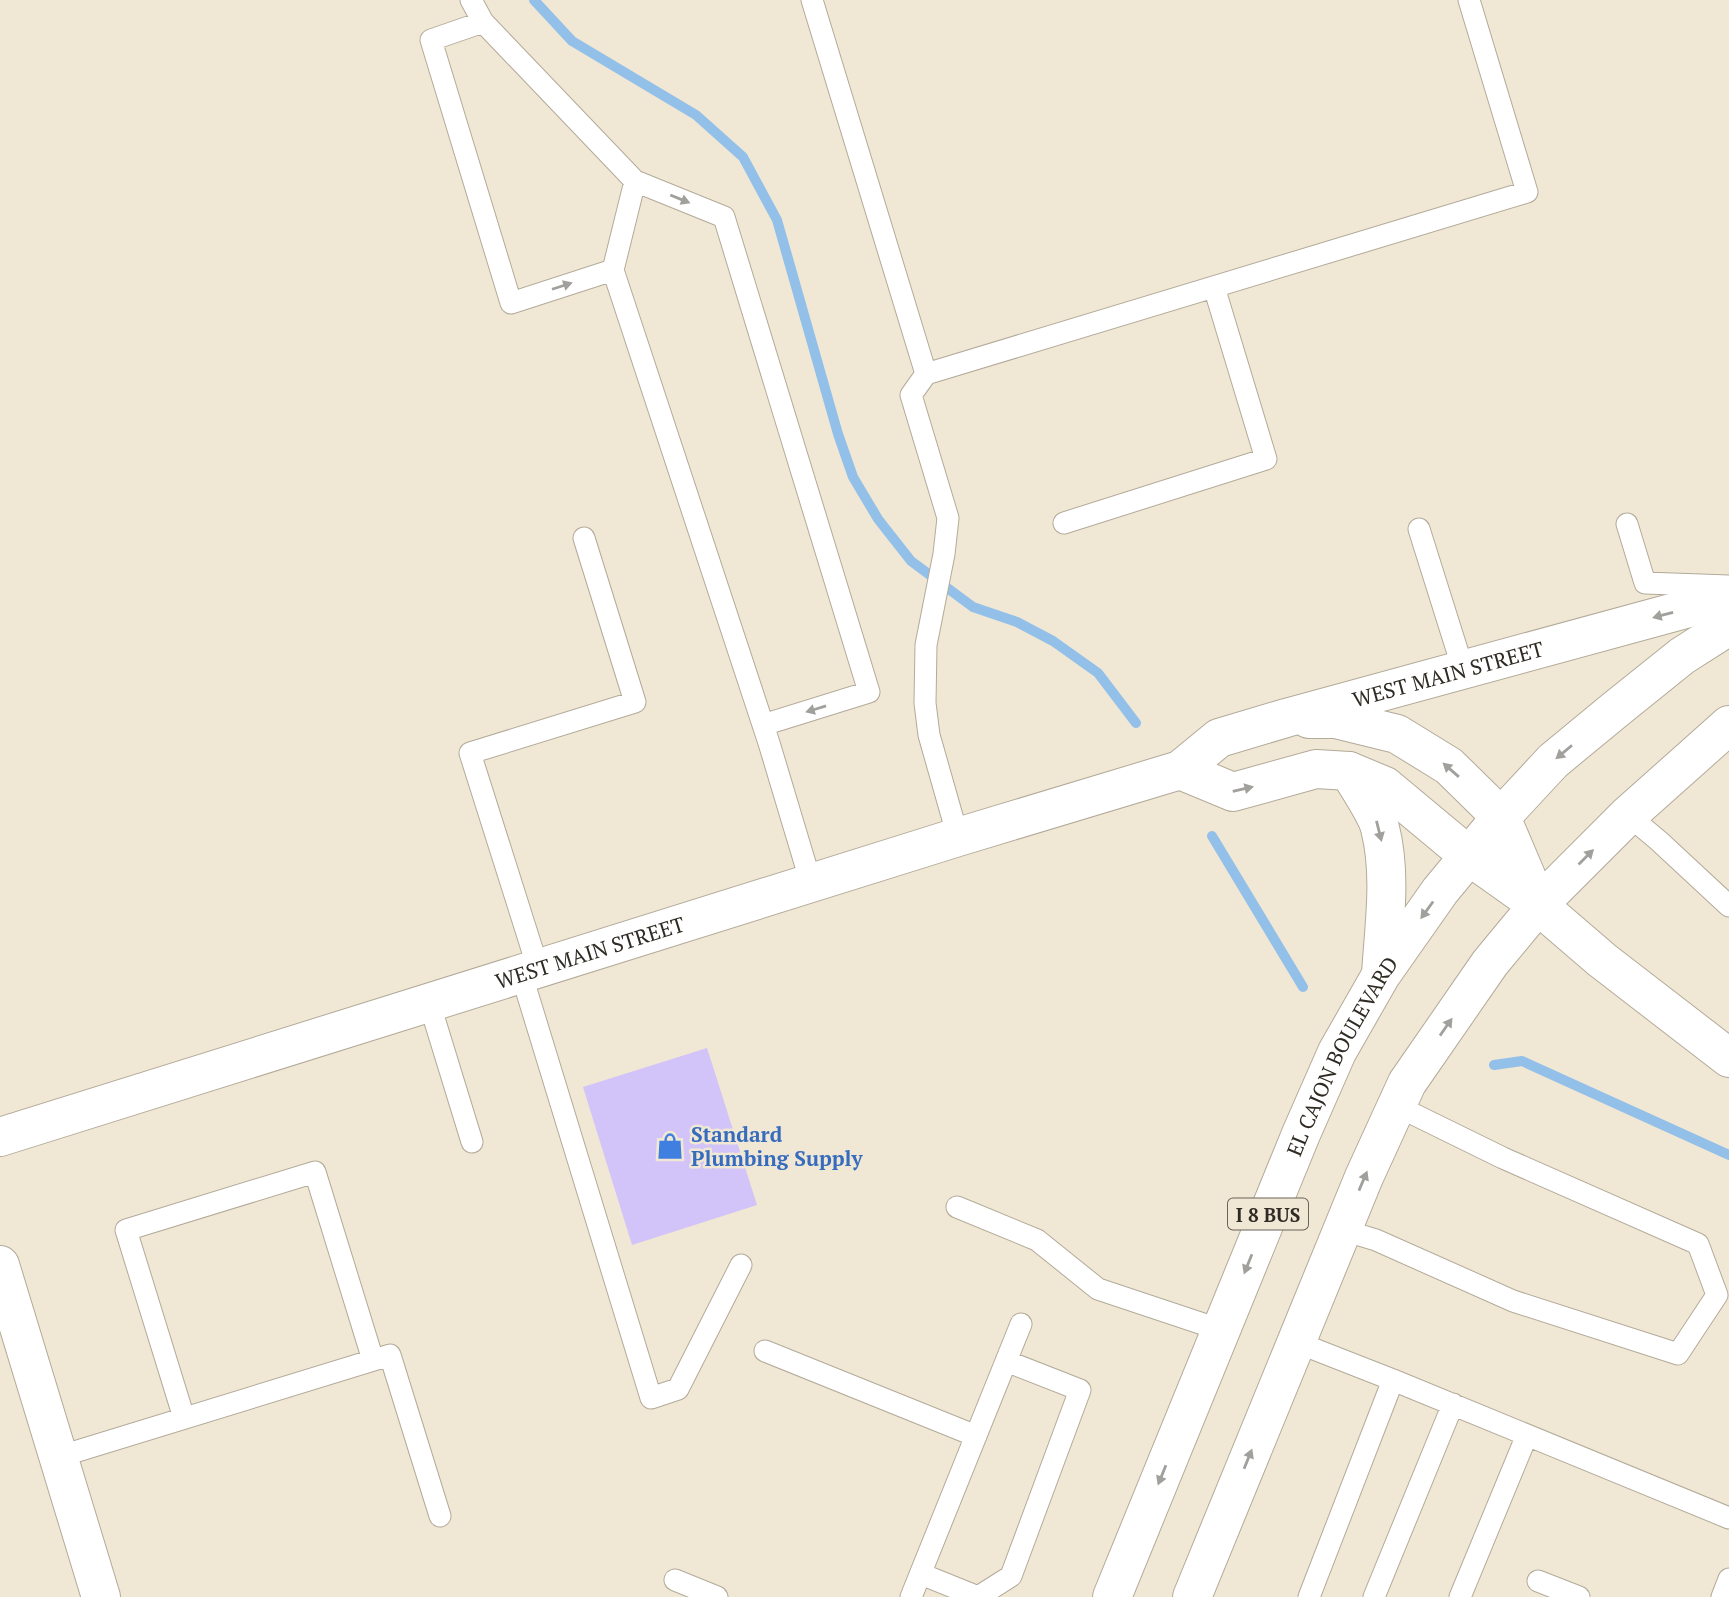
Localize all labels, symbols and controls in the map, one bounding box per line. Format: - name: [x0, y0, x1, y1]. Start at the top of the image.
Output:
- one-way arrow: [669, 194, 690, 205]
- one-way arrow: [552, 281, 573, 291]
- one-way arrow: [1651, 610, 1673, 621]
- street label: WEST MAIN STREET: [1349, 634, 1547, 713]
- one-way arrow: [806, 704, 827, 714]
- one-way arrow: [1555, 745, 1573, 760]
- one-way arrow: [1442, 762, 1460, 778]
- one-way arrow: [1233, 783, 1255, 794]
- one-way arrow: [1374, 821, 1385, 843]
- one-way arrow: [1577, 849, 1594, 865]
- one-way arrow: [1420, 900, 1434, 919]
- street label: WEST MAIN STREET: [492, 910, 688, 995]
- street label: EL CAJON BOULEVARD: [1280, 951, 1404, 1160]
- one-way arrow: [1439, 1018, 1453, 1036]
- place label: Standard Plumbing Supply: [691, 1120, 864, 1172]
- shop icon: Standard Plumbing Supply: [655, 1131, 685, 1161]
- one-way arrow: [1357, 1171, 1369, 1191]
- road number: I 8 BUS: [1228, 1198, 1308, 1230]
- one-way arrow: [1242, 1254, 1253, 1275]
- one-way arrow: [1242, 1449, 1254, 1469]
- one-way arrow: [1156, 1464, 1167, 1485]

